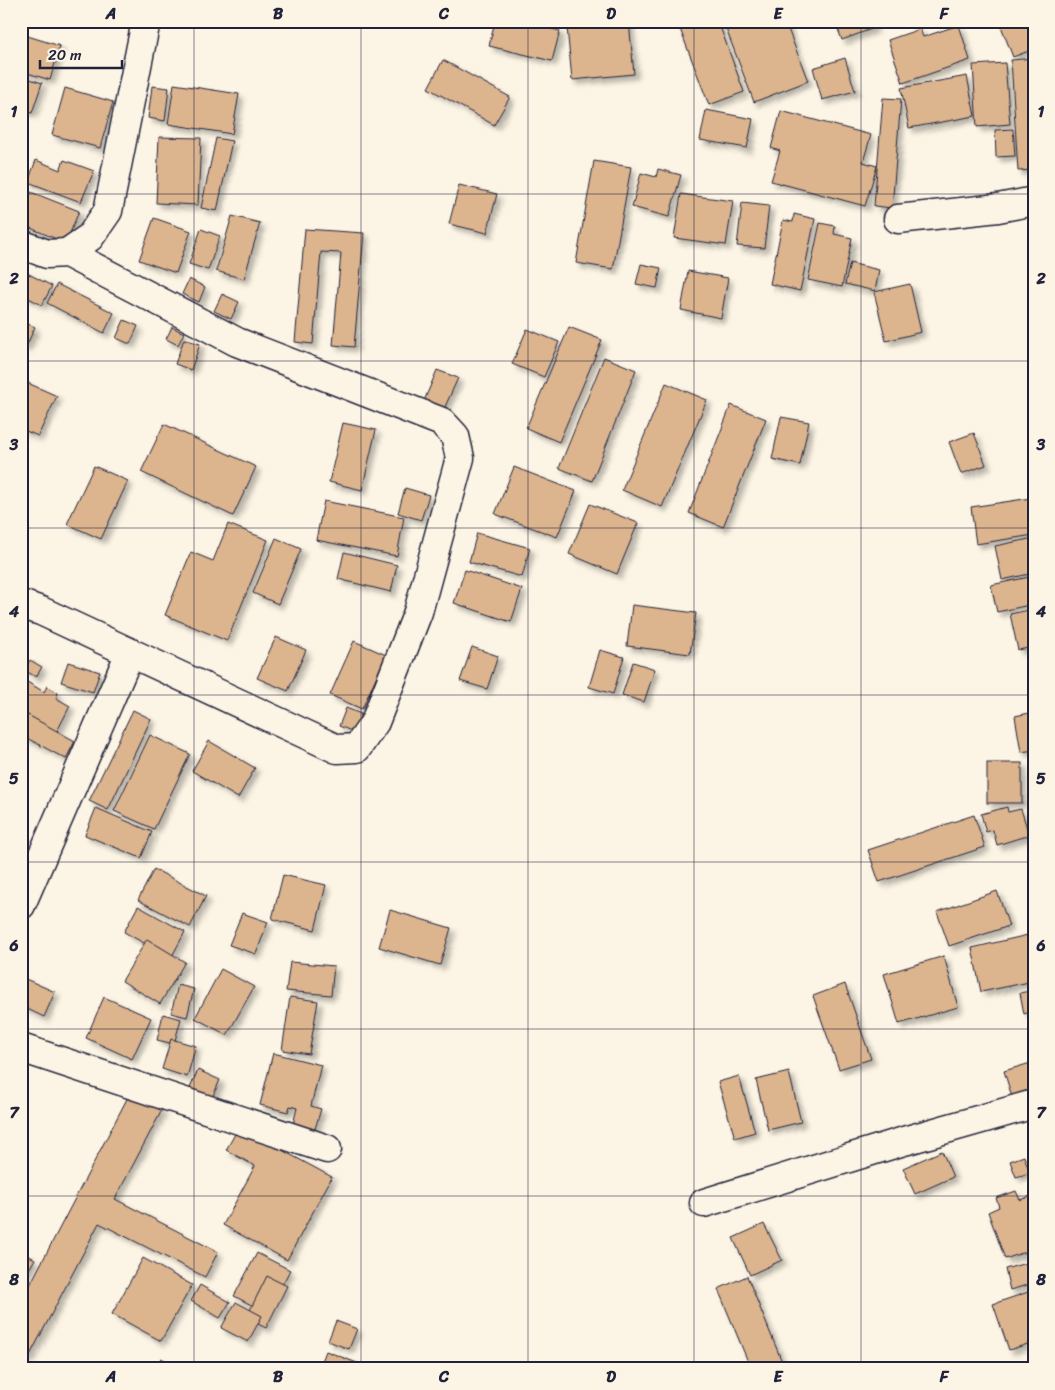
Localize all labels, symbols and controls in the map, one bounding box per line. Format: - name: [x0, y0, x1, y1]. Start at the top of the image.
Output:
- text: A: [105, 0, 116, 28]
- text: B: [273, 0, 284, 28]
- text: C: [438, 0, 450, 28]
- text: D: [606, 0, 616, 28]
- text: E: [774, 0, 784, 28]
- text: F: [939, 0, 950, 28]
- scale bar: [40, 38, 122, 70]
- text: 20 m: [48, 42, 82, 68]
- text: 1: [11, 97, 18, 126]
- text: 1: [1038, 97, 1045, 126]
- text: 2: [8, 264, 19, 293]
- text: 2: [1035, 264, 1046, 293]
- text: 3: [9, 430, 19, 459]
- text: 3: [1036, 430, 1046, 459]
- text: 4: [8, 597, 19, 626]
- text: 4: [1035, 597, 1046, 626]
- text: 5: [9, 764, 19, 793]
- text: 5: [1036, 764, 1046, 793]
- text: 6: [8, 931, 19, 960]
- text: 6: [1035, 931, 1046, 960]
- text: 7: [9, 1098, 20, 1127]
- text: 7: [1036, 1098, 1047, 1127]
- text: 8: [8, 1265, 19, 1294]
- text: 8: [1035, 1265, 1046, 1294]
- text: A: [105, 1362, 116, 1390]
- text: B: [273, 1362, 284, 1390]
- text: C: [438, 1362, 450, 1390]
- text: D: [606, 1362, 616, 1390]
- text: E: [774, 1362, 784, 1390]
- text: F: [939, 1362, 950, 1390]

